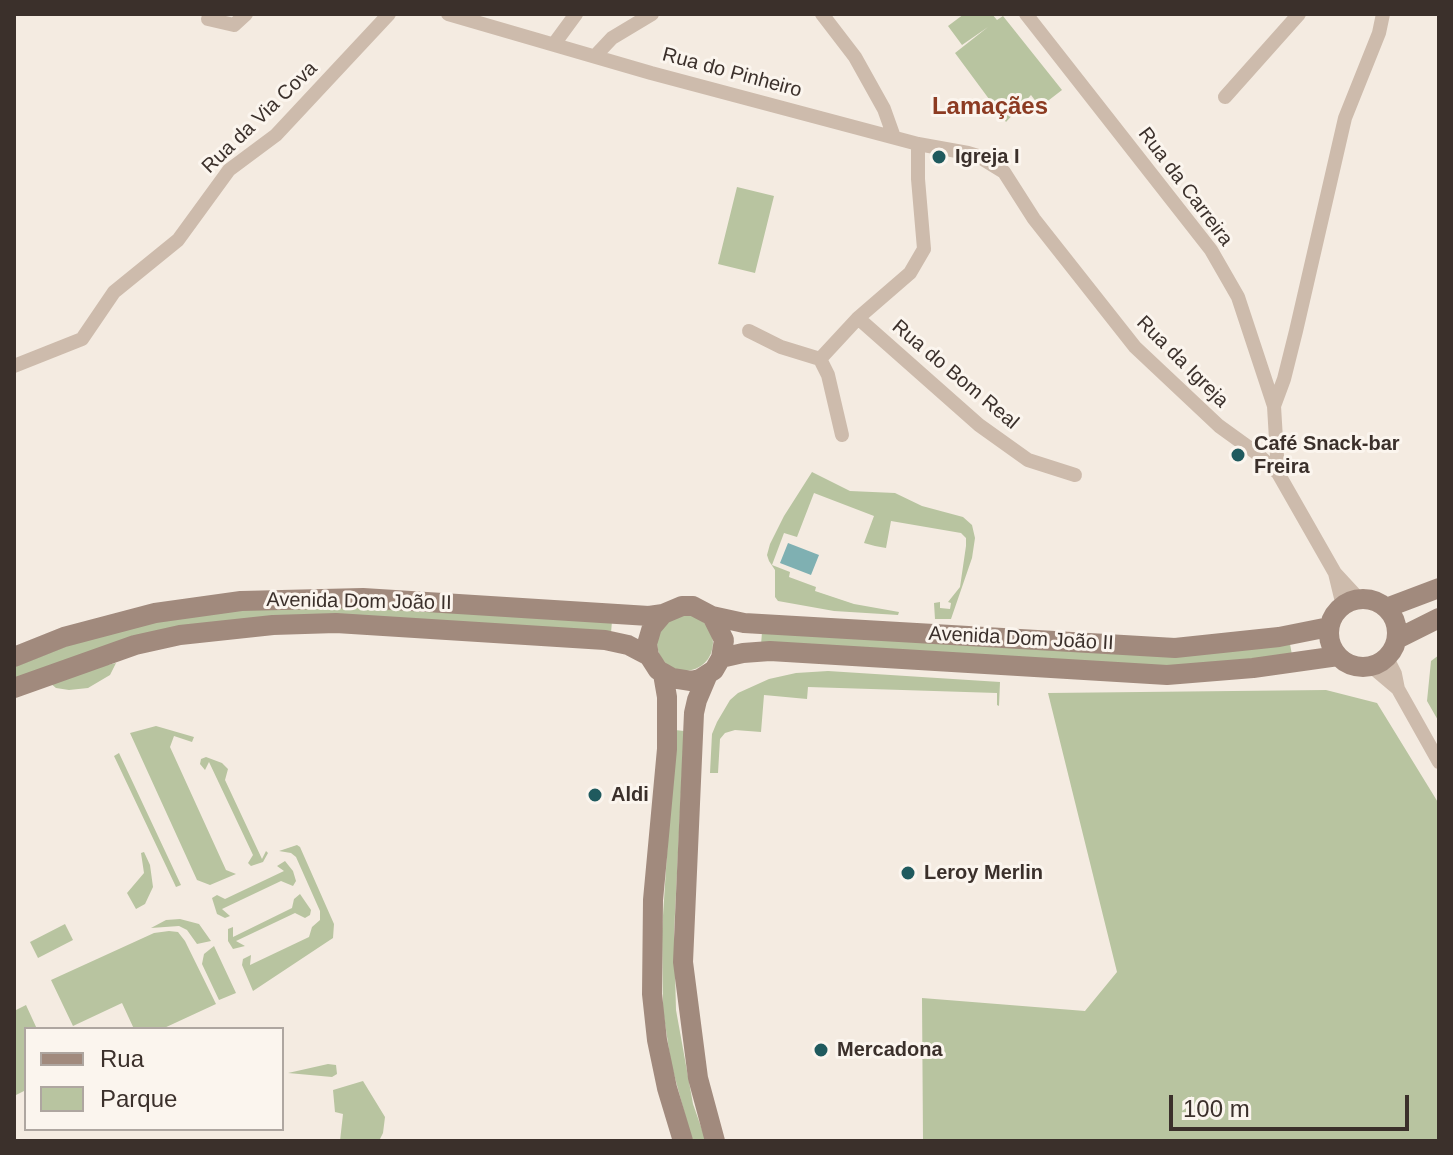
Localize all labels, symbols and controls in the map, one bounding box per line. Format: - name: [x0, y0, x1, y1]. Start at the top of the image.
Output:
- street label: Rua do Pinheiro: [660, 43, 804, 103]
- street label: Rua da Via Cova: [197, 57, 323, 179]
- district label: Lamaçães: [932, 93, 1048, 121]
- street label: Rua da Carreira: [1133, 123, 1237, 251]
- place label: Igreja I: [955, 145, 1019, 169]
- marker: Igreja I: [930, 148, 948, 166]
- street label: Rua da Igreja: [1131, 311, 1233, 413]
- street label: Rua do Bom Real: [887, 315, 1023, 435]
- place label: Café Snack-bar Freira: [1254, 432, 1400, 479]
- marker: Café Snack-bar Freira: [1229, 446, 1247, 464]
- street label: Avenida Dom João II: [266, 588, 452, 616]
- street label: Avenida Dom João II: [928, 622, 1114, 656]
- place label: Aldi: [611, 783, 649, 807]
- marker: Aldi: [586, 786, 604, 804]
- place label: Leroy Merlin: [924, 861, 1043, 885]
- marker: Leroy Merlin: [899, 864, 917, 882]
- legend: [24, 1027, 284, 1131]
- place label: Mercadona: [837, 1038, 943, 1062]
- marker: Mercadona: [812, 1041, 830, 1059]
- text: Rua: [100, 1045, 144, 1072]
- scale bar: [1173, 1079, 1413, 1129]
- text: Parque: [100, 1085, 177, 1112]
- text: 100 m: [1183, 1095, 1250, 1122]

